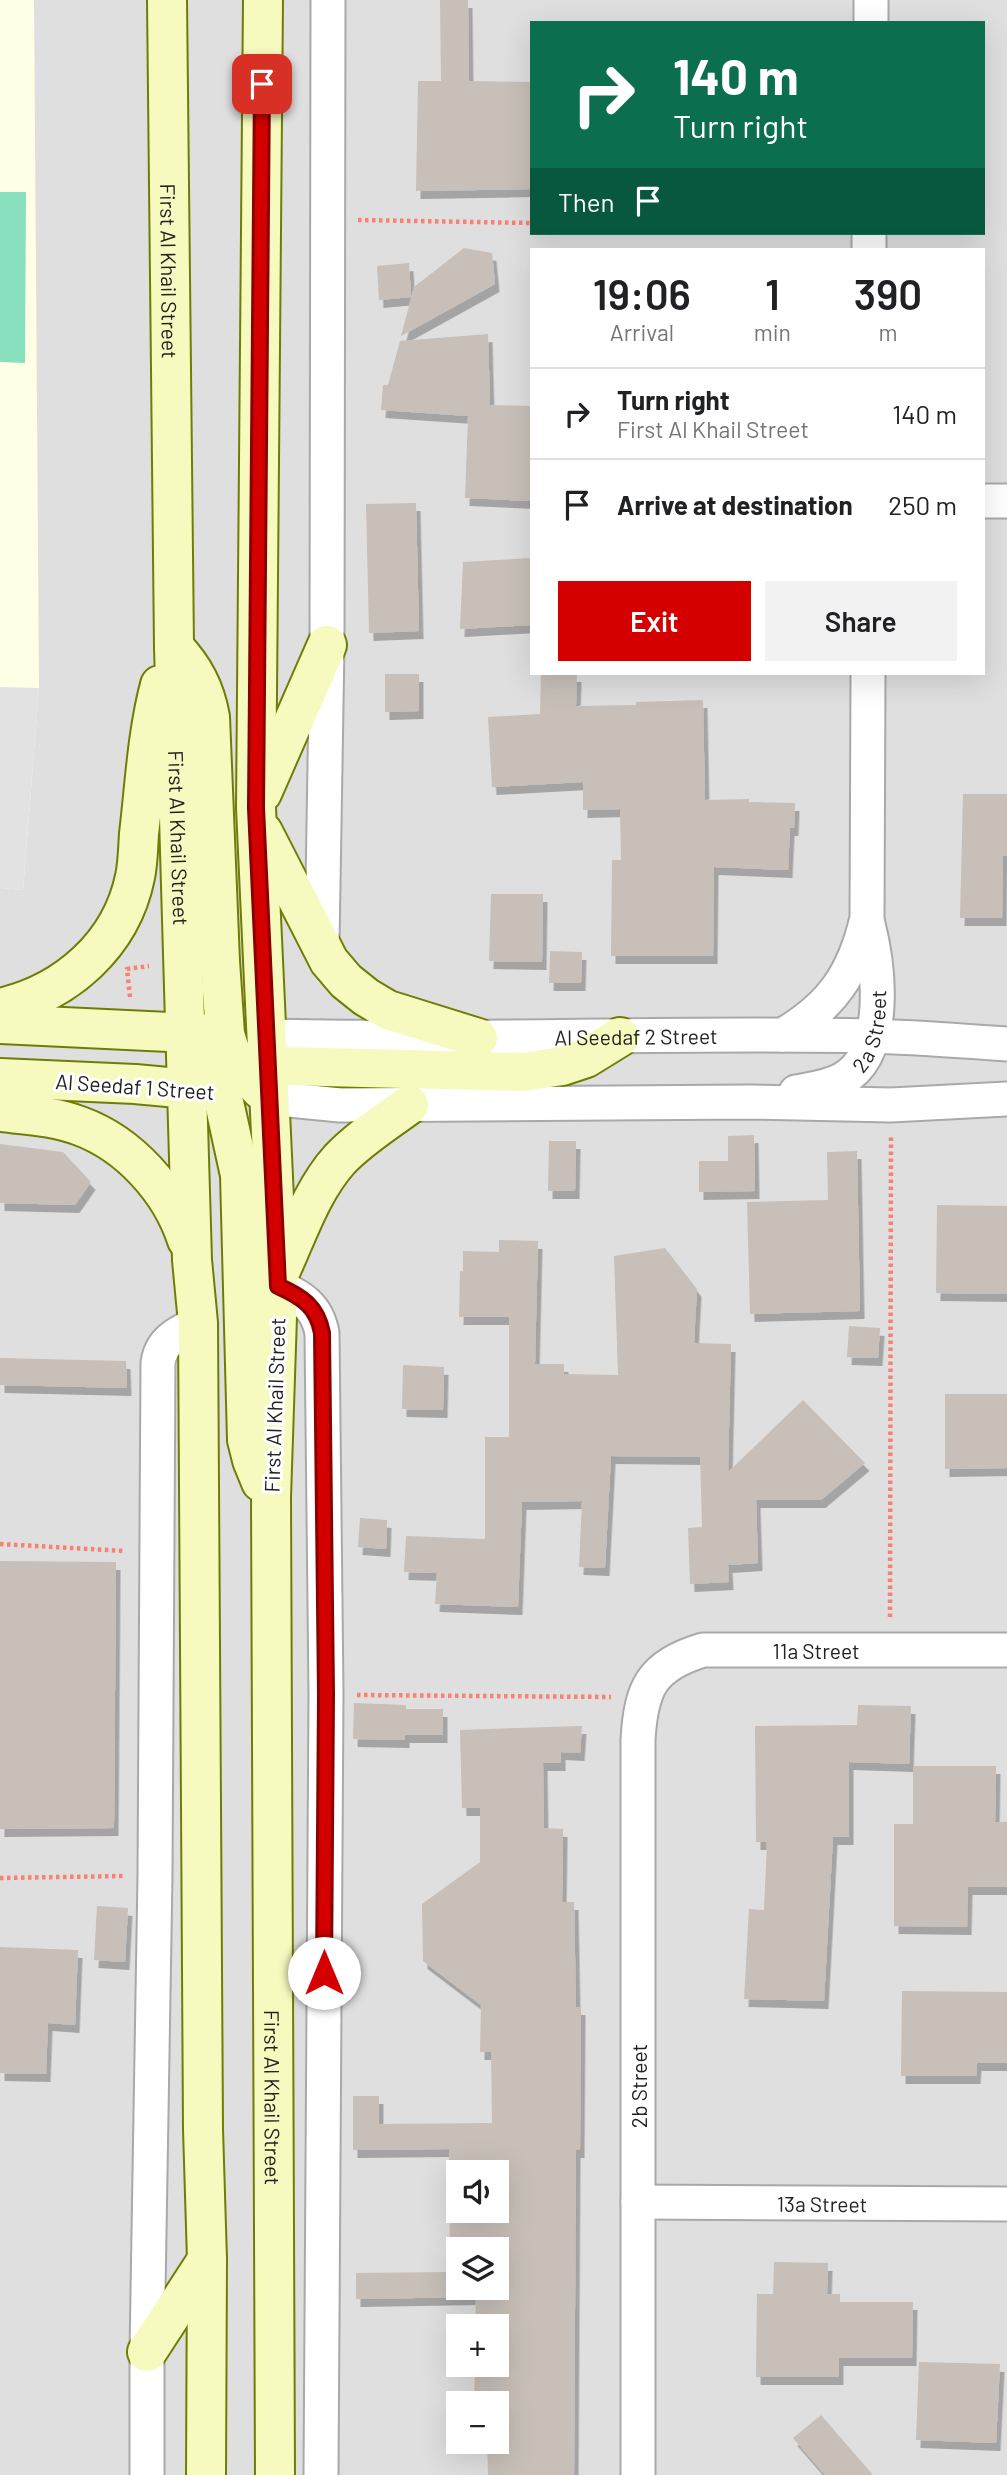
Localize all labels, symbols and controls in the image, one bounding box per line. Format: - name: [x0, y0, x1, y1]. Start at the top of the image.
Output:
- text: 140 m: [673, 46, 799, 105]
- icon: right: [558, 49, 649, 140]
- pin: [232, 54, 292, 114]
- icon: arrive: [243, 65, 281, 103]
- text: Turn right: [673, 106, 808, 144]
- icon: arrive: [629, 182, 667, 220]
- street label: First Al Khail Street: [156, 183, 183, 359]
- text: Then: [558, 186, 615, 217]
- text: 19:06: [593, 268, 691, 318]
- text: 1: [765, 268, 780, 318]
- text: 390: [854, 268, 922, 318]
- text: Arrival: [610, 318, 674, 346]
- text: min: [754, 318, 791, 346]
- text: m: [878, 318, 897, 346]
- text: Turn right: [617, 384, 730, 415]
- icon: right: [558, 395, 596, 433]
- text: 140 m: [892, 398, 957, 429]
- text: First Al Khail Street: [617, 415, 809, 443]
- icon: arrive: [558, 486, 596, 524]
- text: Arrive at destination: [617, 489, 853, 520]
- text: 250 m: [888, 489, 957, 520]
- button: Exit: [558, 581, 751, 661]
- button: Share: [765, 581, 957, 661]
- street label: First Al Khail Street: [165, 750, 195, 926]
- street label: 2a Street: [846, 990, 890, 1077]
- street label: Al Seedaf 2 Street: [554, 1023, 718, 1049]
- street label: Al Seedaf 1 Street: [55, 1068, 215, 1104]
- street label: First Al Khail Street: [258, 1317, 290, 1493]
- street label: 11a Street: [773, 1638, 860, 1663]
- position arrow: [287, 1936, 361, 2010]
- street label: First Al Khail Street: [261, 2010, 286, 2185]
- street label: 2b Street: [626, 2044, 651, 2128]
- map controls: [446, 2160, 509, 2454]
- button: sound: [446, 2160, 509, 2223]
- street label: 13a Street: [777, 2190, 867, 2216]
- button: layers: [446, 2237, 509, 2300]
- button: +: [446, 2314, 509, 2377]
- button: −: [446, 2391, 509, 2454]

